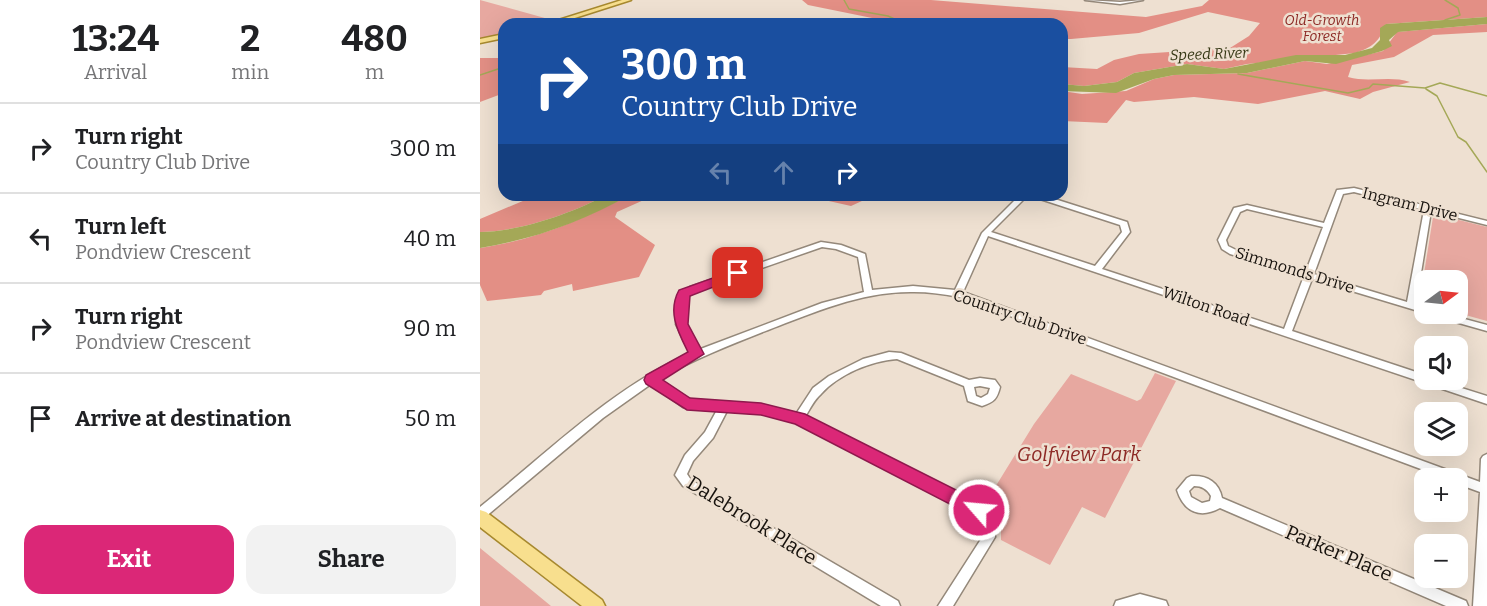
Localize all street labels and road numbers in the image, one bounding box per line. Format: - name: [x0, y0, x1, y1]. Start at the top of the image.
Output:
- street label: Ingram Drive: [1360, 183, 1460, 225]
- street label: Simmonds Drive: [1233, 243, 1357, 297]
- street label: Wilton Road: [1160, 282, 1252, 330]
- street label: Country Club Drive: [951, 285, 1089, 349]
- street label: Dalebrook Place: [683, 470, 821, 570]
- street label: Parker Place: [1282, 520, 1396, 586]

